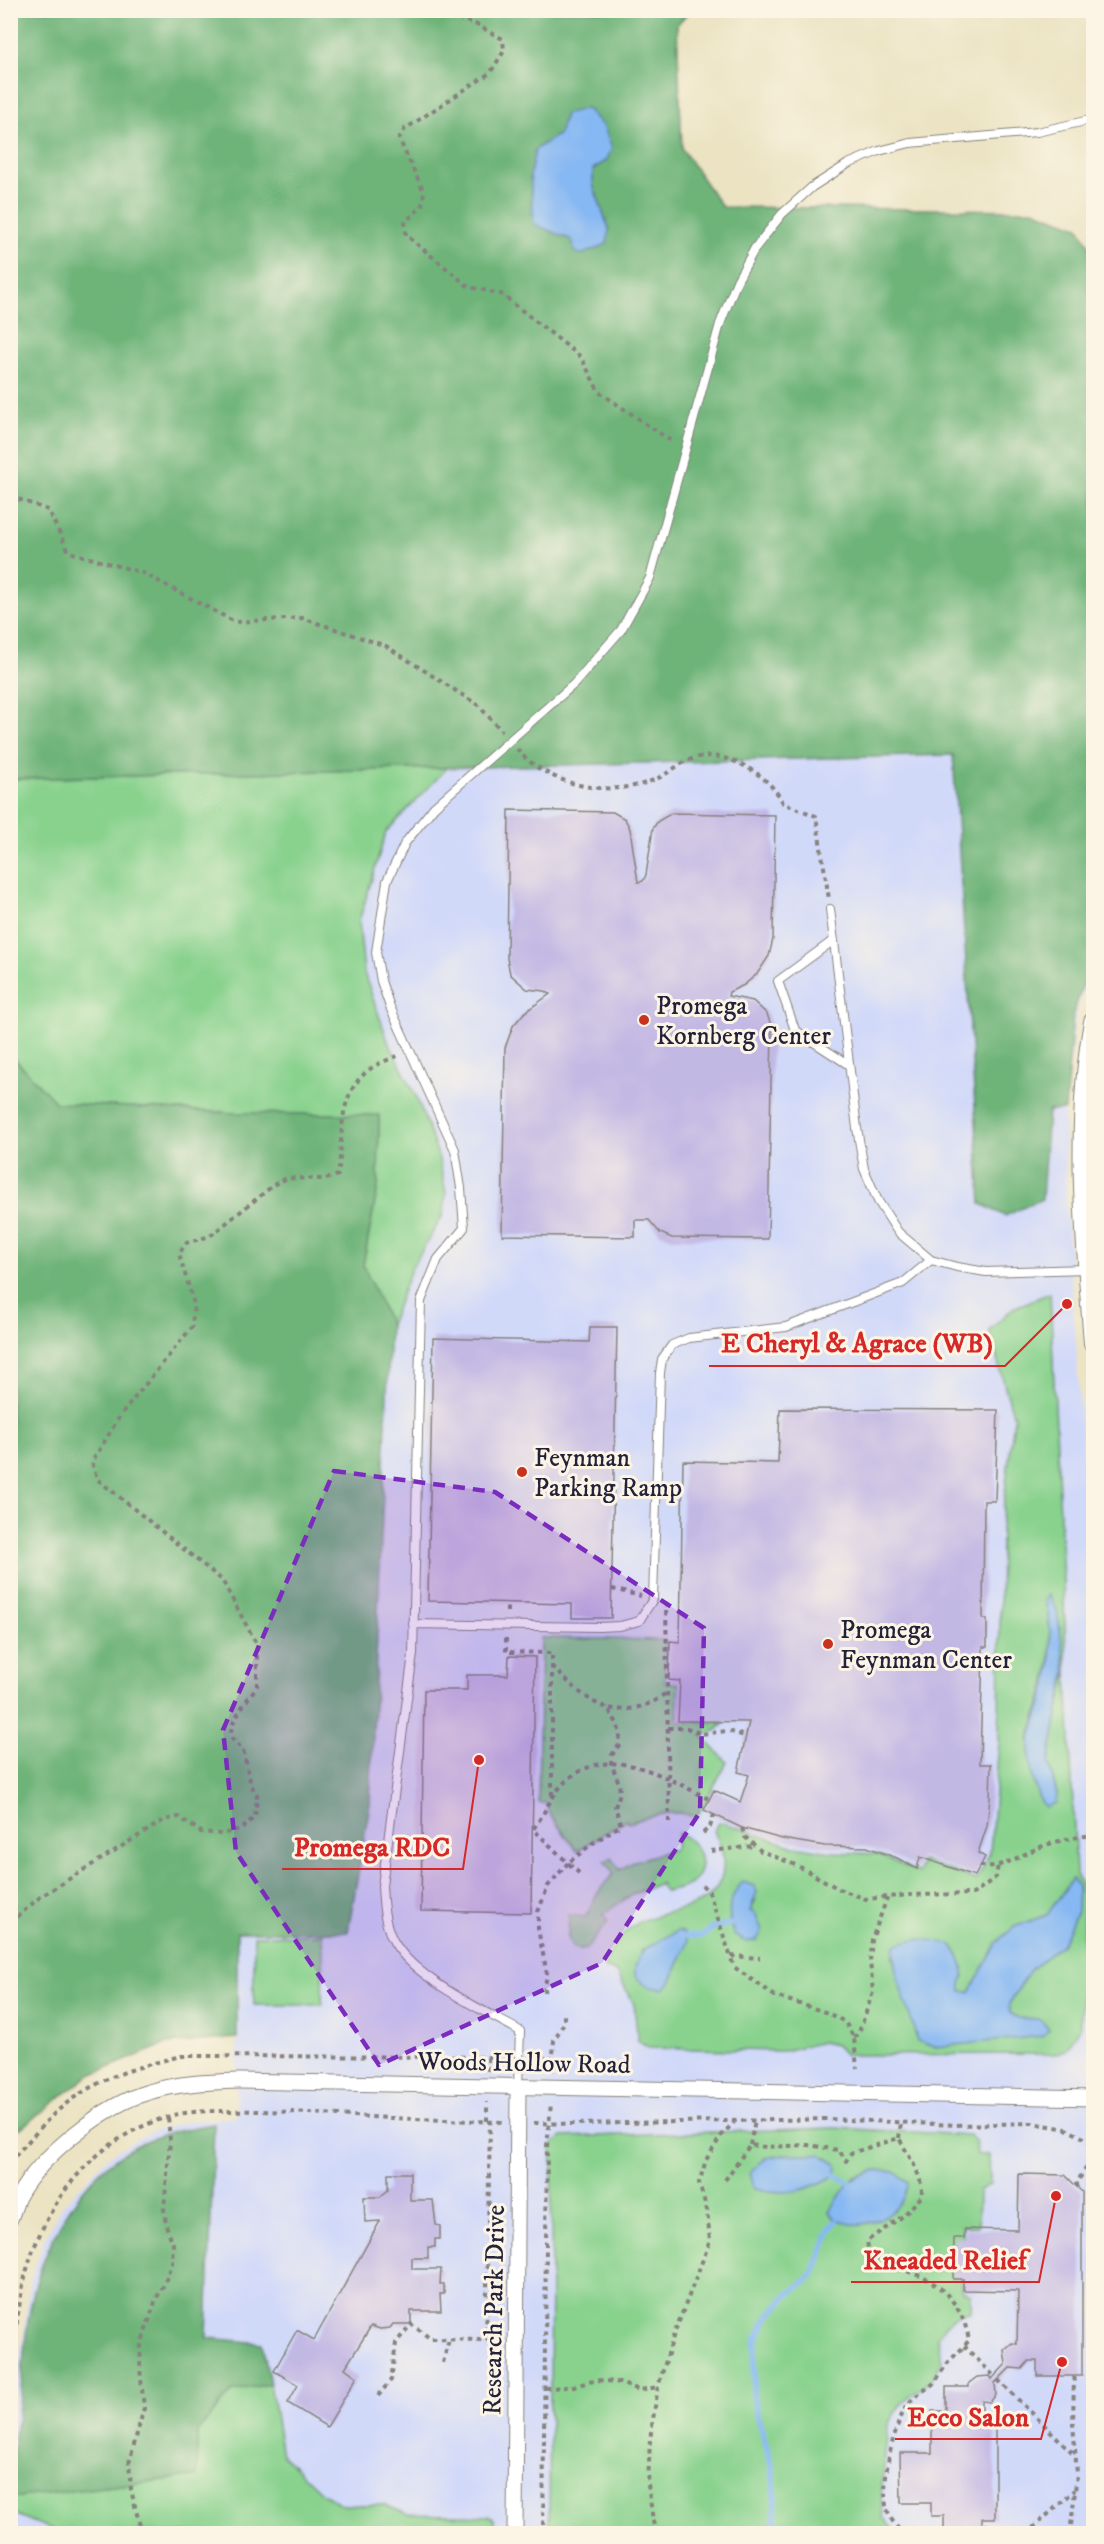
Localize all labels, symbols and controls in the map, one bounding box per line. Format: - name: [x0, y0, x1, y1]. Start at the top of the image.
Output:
- place label: Promega Kornberg Center: [656, 990, 831, 1053]
- marker: Promega Kornberg Center: [637, 1013, 651, 1027]
- callout: E Cheryl & Agrace (WB): [709, 1321, 1005, 1366]
- text: E Cheryl & Agrace (WB): [721, 1327, 993, 1361]
- place label: Feynman Parking Ramp: [534, 1442, 682, 1505]
- marker: Feynman Parking Ramp: [515, 1465, 529, 1479]
- place label: Promega Feynman Center: [840, 1614, 1012, 1677]
- marker: Promega Feynman Center: [821, 1637, 835, 1651]
- callout: Promega RDC: [282, 1824, 463, 1869]
- text: Promega RDC: [294, 1831, 450, 1865]
- street label: Woods Hollow Road: [416, 2045, 631, 2082]
- street label: Research Park Drive: [476, 2205, 513, 2416]
- callout: Kneaded Relief: [851, 2237, 1039, 2282]
- text: Kneaded Relief: [863, 2244, 1031, 2278]
- callout: Ecco Salon: [895, 2394, 1041, 2439]
- text: Ecco Salon: [907, 2401, 1030, 2435]

